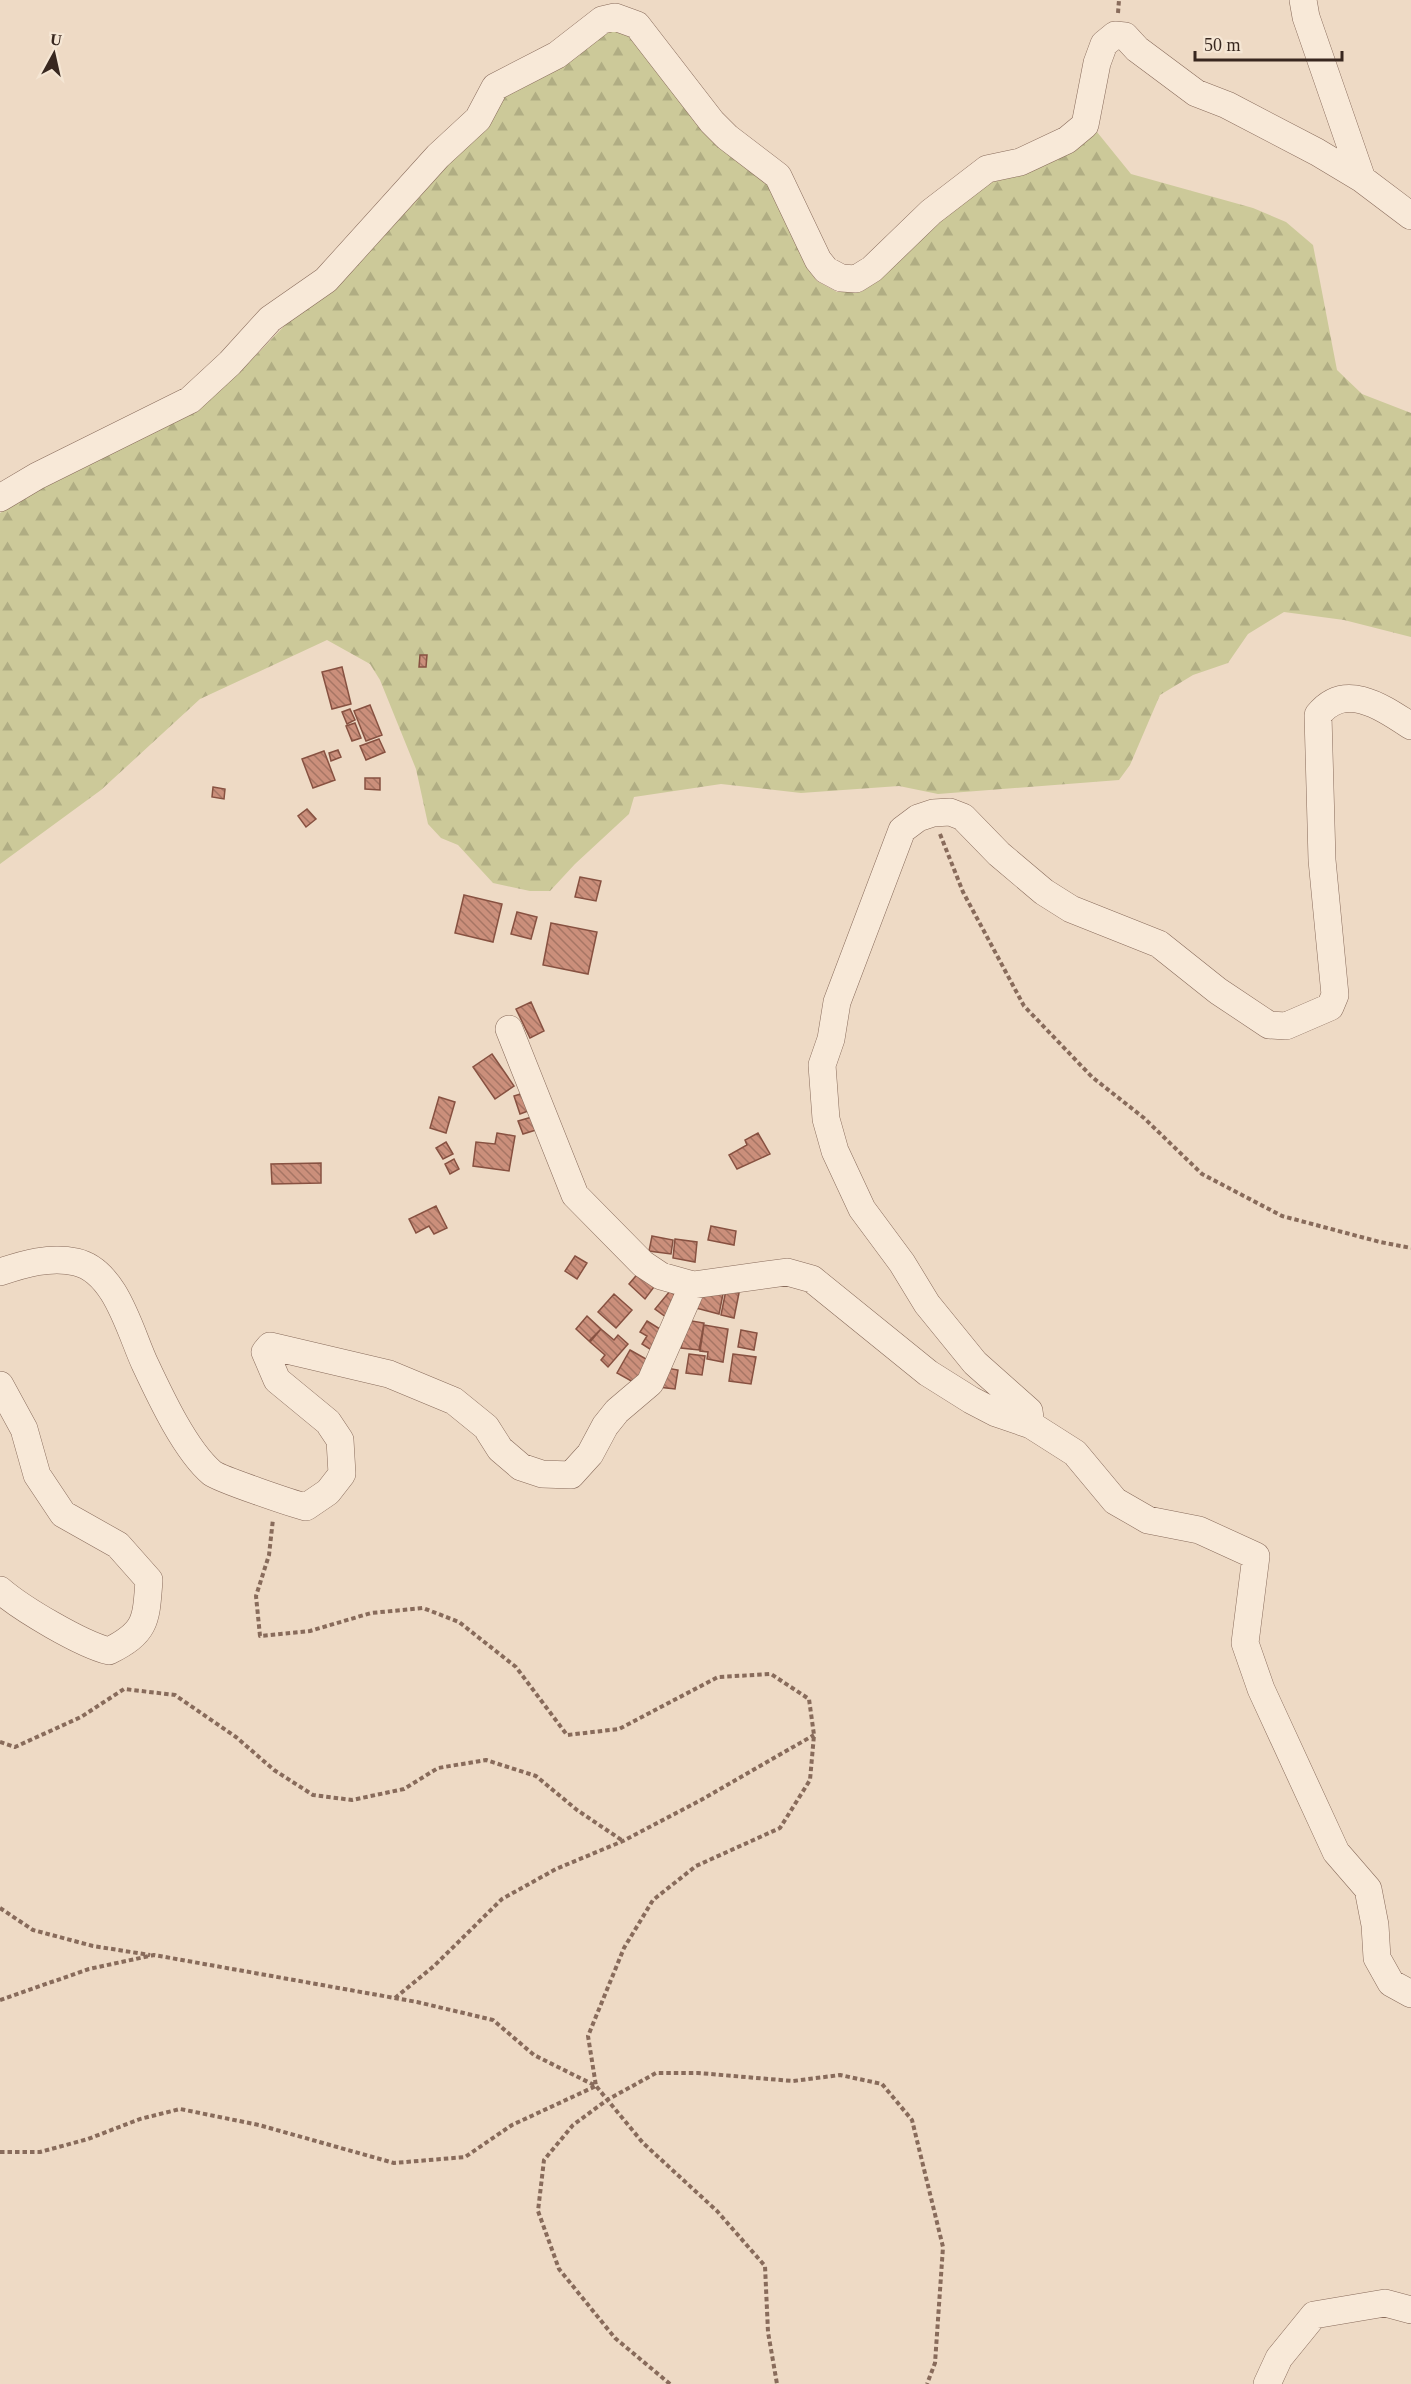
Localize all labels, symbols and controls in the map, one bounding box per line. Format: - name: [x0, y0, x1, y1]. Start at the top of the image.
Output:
- north arrow: [24, 24, 84, 84]
- scale bar: [1195, 24, 1342, 62]
- text: U: [49, 30, 63, 49]
- text: 50 m: [1204, 35, 1241, 55]

